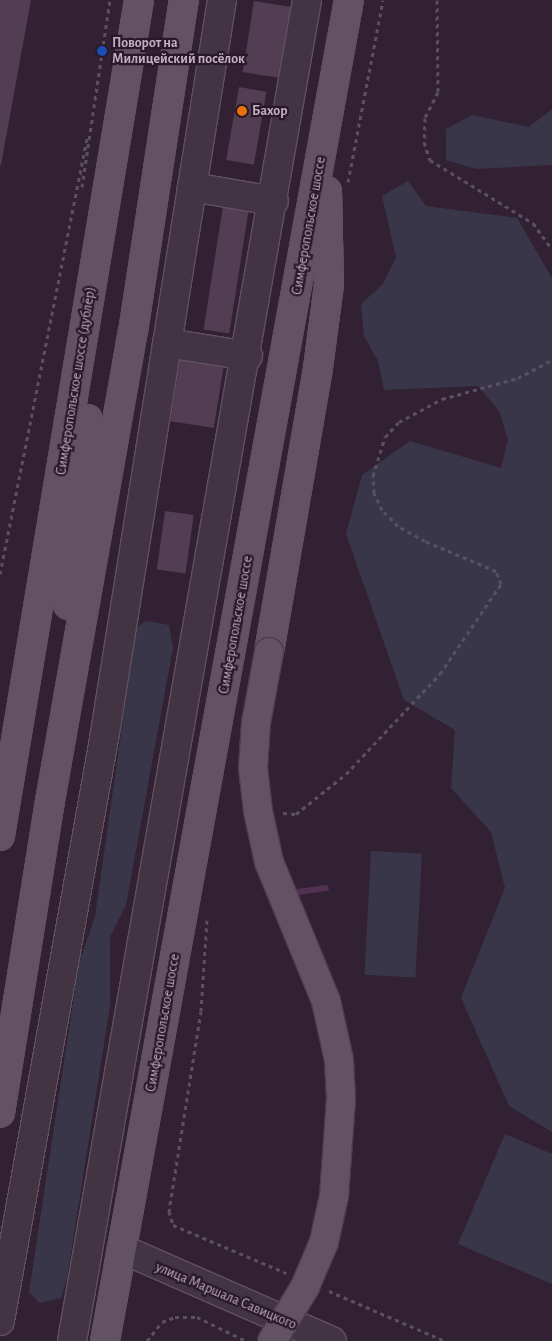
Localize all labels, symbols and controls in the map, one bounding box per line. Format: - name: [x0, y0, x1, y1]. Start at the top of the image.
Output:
- place label: Поворот на Милицейский посёлок: [112, 35, 245, 68]
- marker: Поворот на Милицейский посёлок: [96, 45, 108, 57]
- place label: Бахор: [252, 103, 288, 119]
- marker: Бахор: [236, 105, 248, 117]
- street label: Симферопольское шоссе: [289, 156, 329, 296]
- street label: Симферопольское шоссе (дублёр): [53, 286, 99, 476]
- street label: Симферопольское шоссе: [216, 555, 256, 695]
- street label: Симферопольское шоссе: [143, 953, 183, 1093]
- street label: улица Маршала Савицкого: [153, 1259, 299, 1333]

